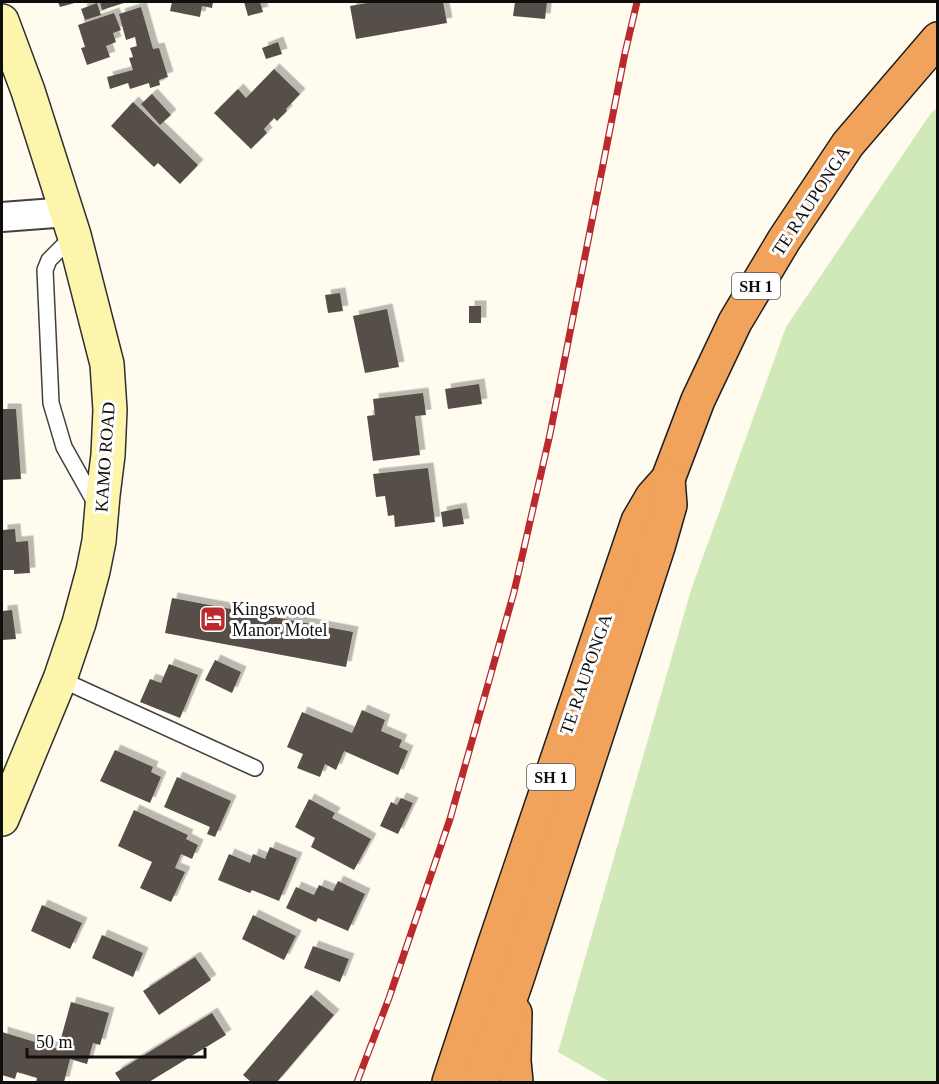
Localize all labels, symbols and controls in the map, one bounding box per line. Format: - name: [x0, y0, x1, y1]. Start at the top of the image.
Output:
- street label: TE RAUPONGA: [768, 143, 854, 259]
- road number: SH 1: [732, 273, 780, 299]
- street label: KAMO ROAD: [91, 401, 119, 513]
- place label: Kingswood Manor Motel: [232, 599, 327, 640]
- hotel icon: Kingswood Manor Motel: [198, 604, 228, 634]
- street label: TE RAUPONGA: [556, 611, 616, 737]
- road number: SH 1: [527, 764, 575, 790]
- scale bar: [27, 1021, 206, 1059]
- text: 50 m: [36, 1032, 73, 1052]

